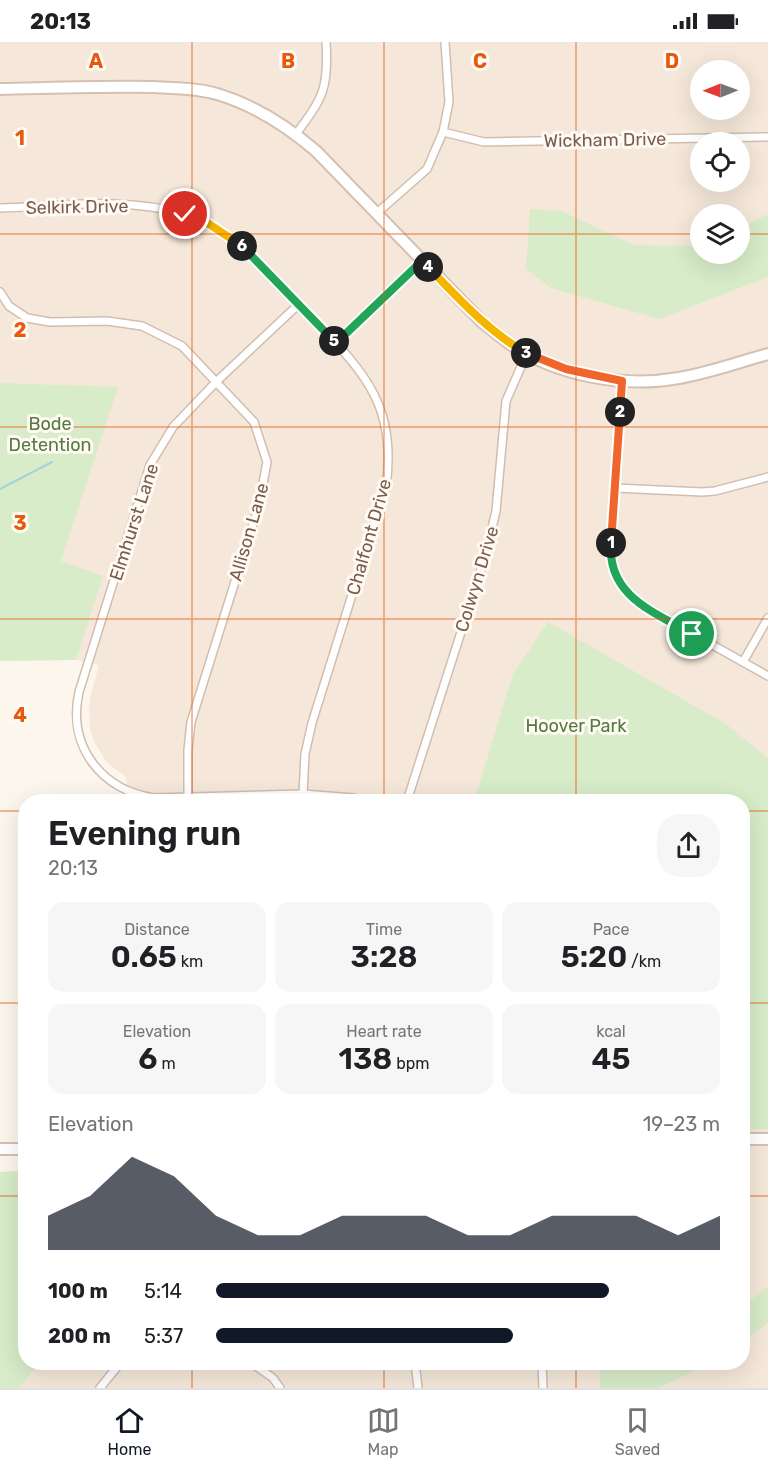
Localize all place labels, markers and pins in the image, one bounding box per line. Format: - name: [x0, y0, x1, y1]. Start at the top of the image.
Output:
- pin: [159, 188, 210, 239]
- pin: 6: [227, 231, 257, 261]
- pin: 4: [413, 252, 443, 282]
- pin: 5: [319, 326, 349, 356]
- pin: 3: [511, 338, 541, 368]
- pin: 2: [605, 397, 635, 427]
- pin: 1: [596, 528, 626, 558]
- pin: [666, 608, 717, 659]

